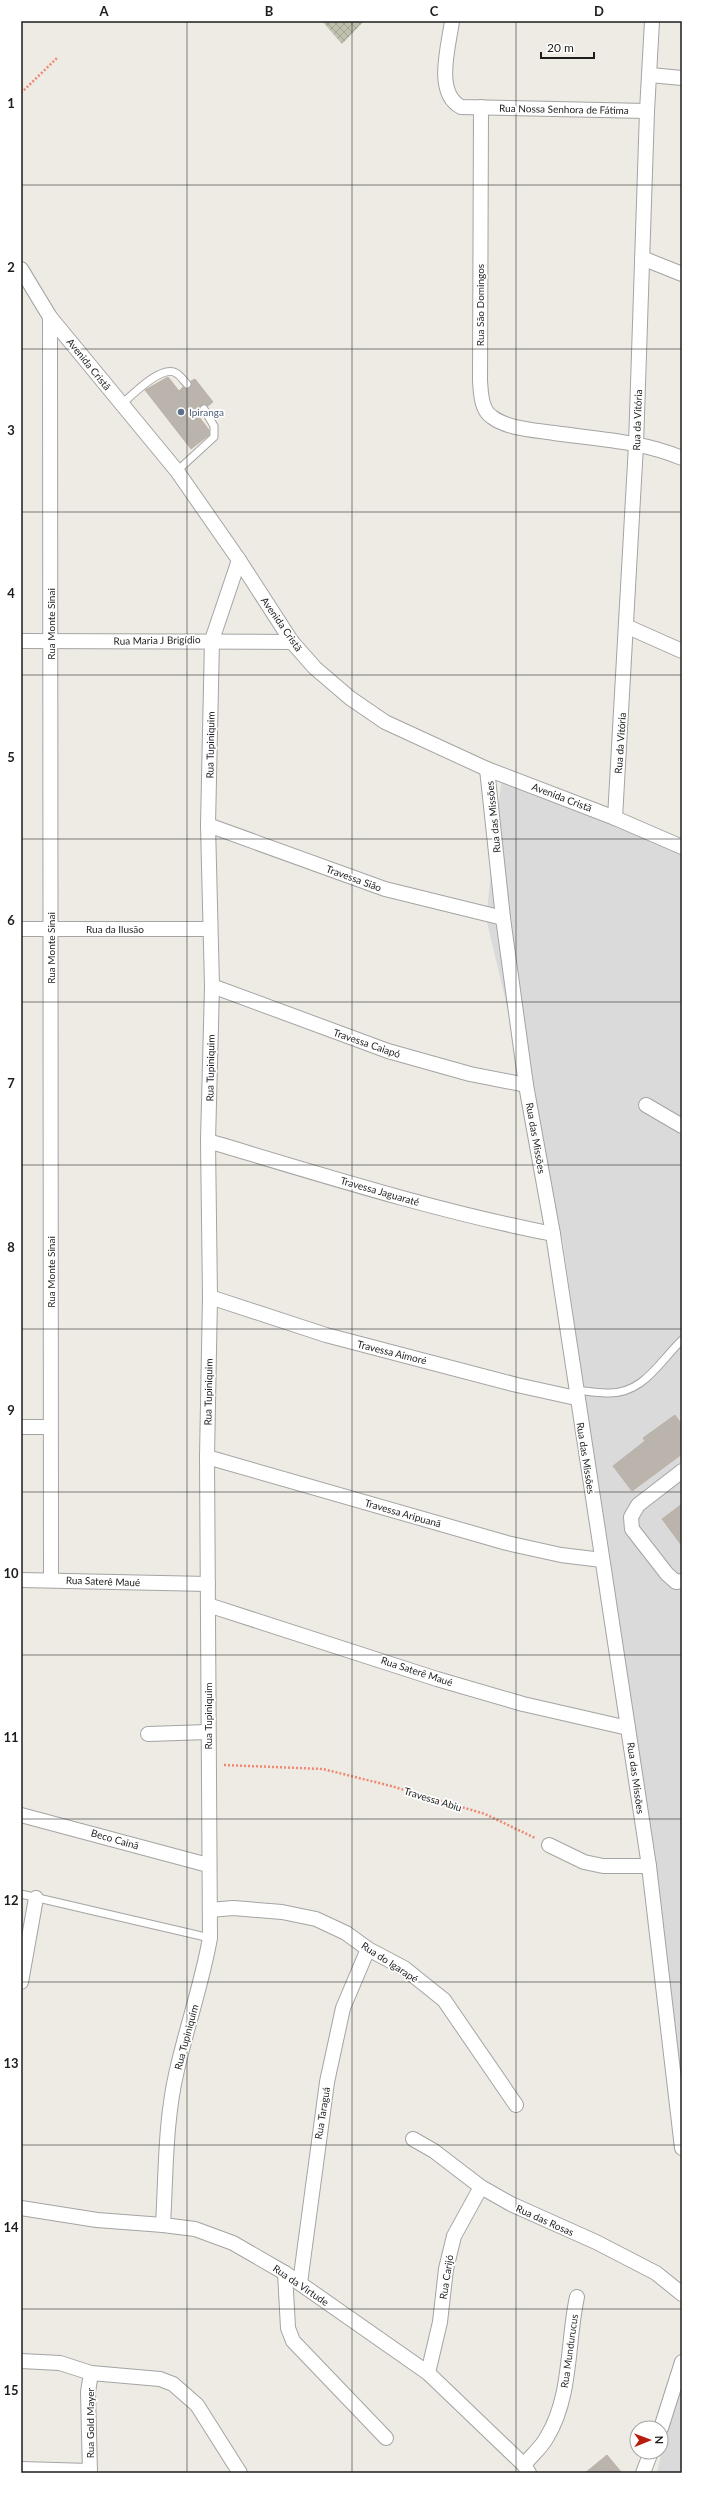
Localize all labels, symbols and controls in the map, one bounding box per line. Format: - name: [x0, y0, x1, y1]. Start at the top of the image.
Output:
- text: A: [98, 3, 109, 19]
- text: B: [265, 3, 274, 19]
- text: C: [430, 3, 439, 19]
- text: D: [594, 3, 604, 19]
- scale bar: [541, 34, 594, 60]
- text: 20 m: [547, 40, 574, 55]
- text: 1: [7, 95, 15, 111]
- street label: Rua Nossa Senhora de Fátima: [499, 102, 629, 116]
- text: 2: [7, 259, 15, 275]
- street label: Rua São Domingos: [474, 264, 486, 346]
- street label: Avenida Cristã: [64, 336, 114, 392]
- street label: Rua da Vitória: [630, 389, 644, 451]
- place label: Ipiranga: [189, 406, 224, 418]
- marker: Ipiranga: [176, 407, 186, 417]
- text: 3: [7, 422, 15, 438]
- text: 4: [7, 585, 15, 601]
- street label: Rua Monte Sinai: [45, 588, 57, 660]
- street label: Avenida Cristã: [259, 595, 305, 653]
- street label: Rua Maria J Brigídio: [113, 633, 201, 647]
- street label: Rua Tupiniquim: [203, 711, 217, 779]
- street label: Rua da Vitória: [612, 712, 628, 774]
- text: 5: [7, 749, 15, 765]
- street label: Rua das Missões: [483, 780, 503, 854]
- street label: Avenida Cristã: [530, 780, 594, 814]
- street label: Travessa Sião: [325, 862, 384, 894]
- text: 6: [7, 912, 15, 928]
- street label: Rua Monte Sinai: [45, 912, 57, 984]
- street label: Rua da Ilusão: [86, 923, 144, 935]
- street label: Travessa Caiapó: [332, 1026, 402, 1060]
- street label: Rua Tupiniquim: [203, 1034, 217, 1102]
- text: 7: [7, 1075, 15, 1091]
- street label: Rua das Missões: [524, 1101, 548, 1175]
- street label: Travessa Jaguaraté: [339, 1174, 421, 1208]
- street label: Rua Monte Sinai: [45, 1236, 57, 1308]
- text: 8: [7, 1239, 15, 1255]
- street label: Travessa Aimoré: [356, 1338, 428, 1366]
- street label: Rua Tupiniquim: [201, 1358, 215, 1426]
- text: 9: [7, 1402, 15, 1418]
- street label: Rua das Missões: [574, 1421, 598, 1495]
- street label: Travessa Aripuanã: [363, 1496, 443, 1530]
- text: 10: [3, 1565, 19, 1581]
- street label: Rua Saterê Maué: [66, 1574, 140, 1588]
- street label: Rua Saterê Maué: [380, 1654, 454, 1688]
- street label: Rua Tupiniquim: [202, 1682, 214, 1750]
- text: 11: [3, 1729, 19, 1745]
- street label: Rua das Missões: [625, 1741, 647, 1815]
- street label: Travessa Abiu: [403, 1785, 463, 1813]
- street label: Beco Cainã: [90, 1826, 140, 1852]
- text: 12: [3, 1892, 19, 1908]
- street label: Rua do Igarapé: [359, 1939, 421, 1985]
- street label: Rua Tupiniquim: [172, 2003, 200, 2071]
- text: 13: [3, 2055, 19, 2071]
- street label: Rua Taraguá: [312, 2086, 332, 2140]
- street label: Rua das Rosas: [514, 2202, 576, 2238]
- text: 14: [3, 2219, 19, 2235]
- street label: Rua Carijó: [437, 2254, 455, 2300]
- street label: Rua da Virtude: [271, 2262, 331, 2308]
- street label: Rua Mundurucus: [558, 2313, 580, 2389]
- text: 15: [3, 2382, 19, 2398]
- street label: Rua Gold Mayer: [84, 2387, 96, 2458]
- north arrow: [629, 2420, 669, 2460]
- text: N: [653, 2435, 666, 2444]

